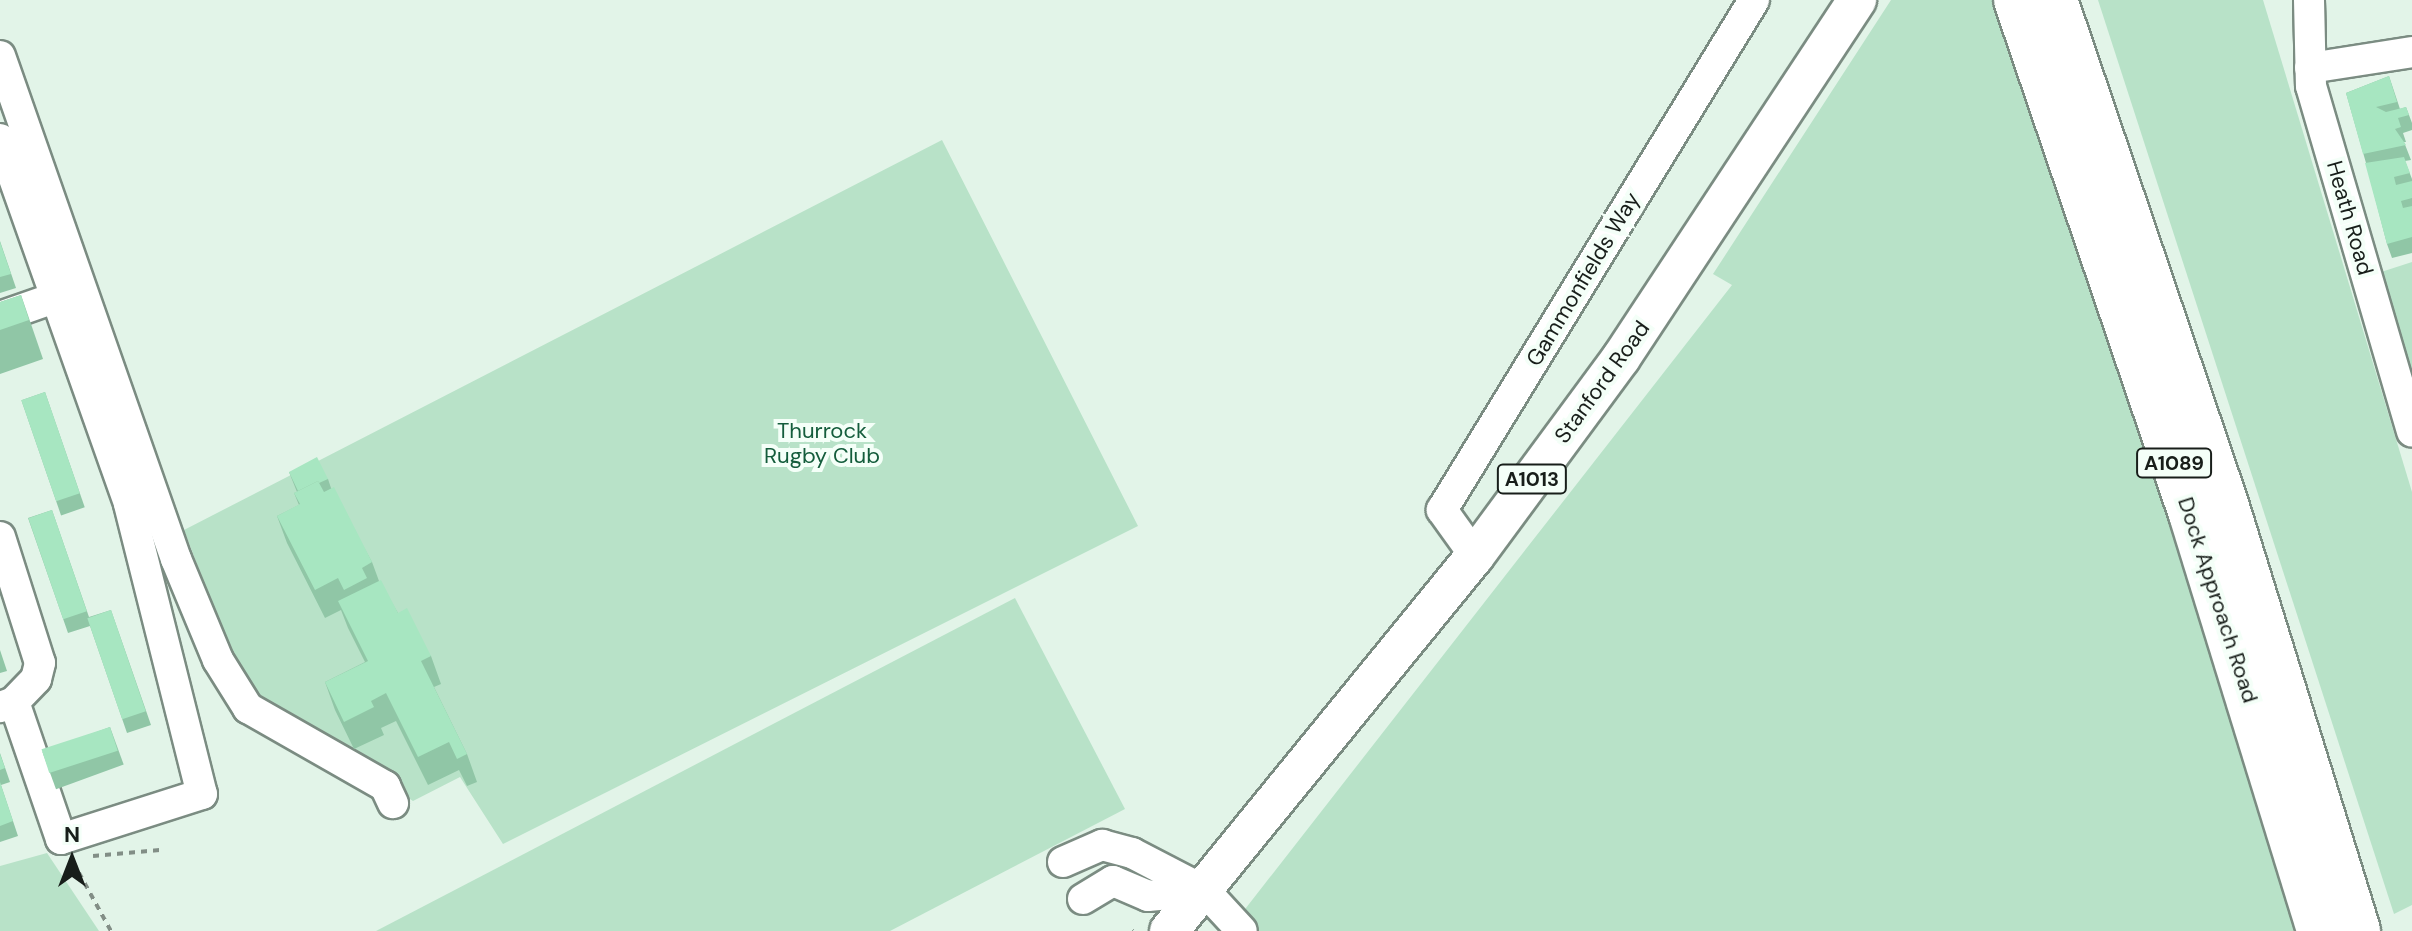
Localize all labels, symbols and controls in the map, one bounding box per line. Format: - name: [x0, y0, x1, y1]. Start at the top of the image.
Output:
- street label: Heath Road: [2321, 158, 2379, 278]
- street label: Gammonfields Way: [1521, 187, 1645, 371]
- street label: Stanford Road: [1549, 316, 1655, 448]
- park label: Thurrock Rugby Club: [764, 417, 880, 468]
- road number: A1089: [2136, 447, 2212, 479]
- road number: A1013: [1496, 463, 1568, 495]
- street label: Dock Approach Road: [2172, 494, 2264, 706]
- north arrow: [32, 819, 112, 899]
- text: N: [64, 820, 80, 849]

